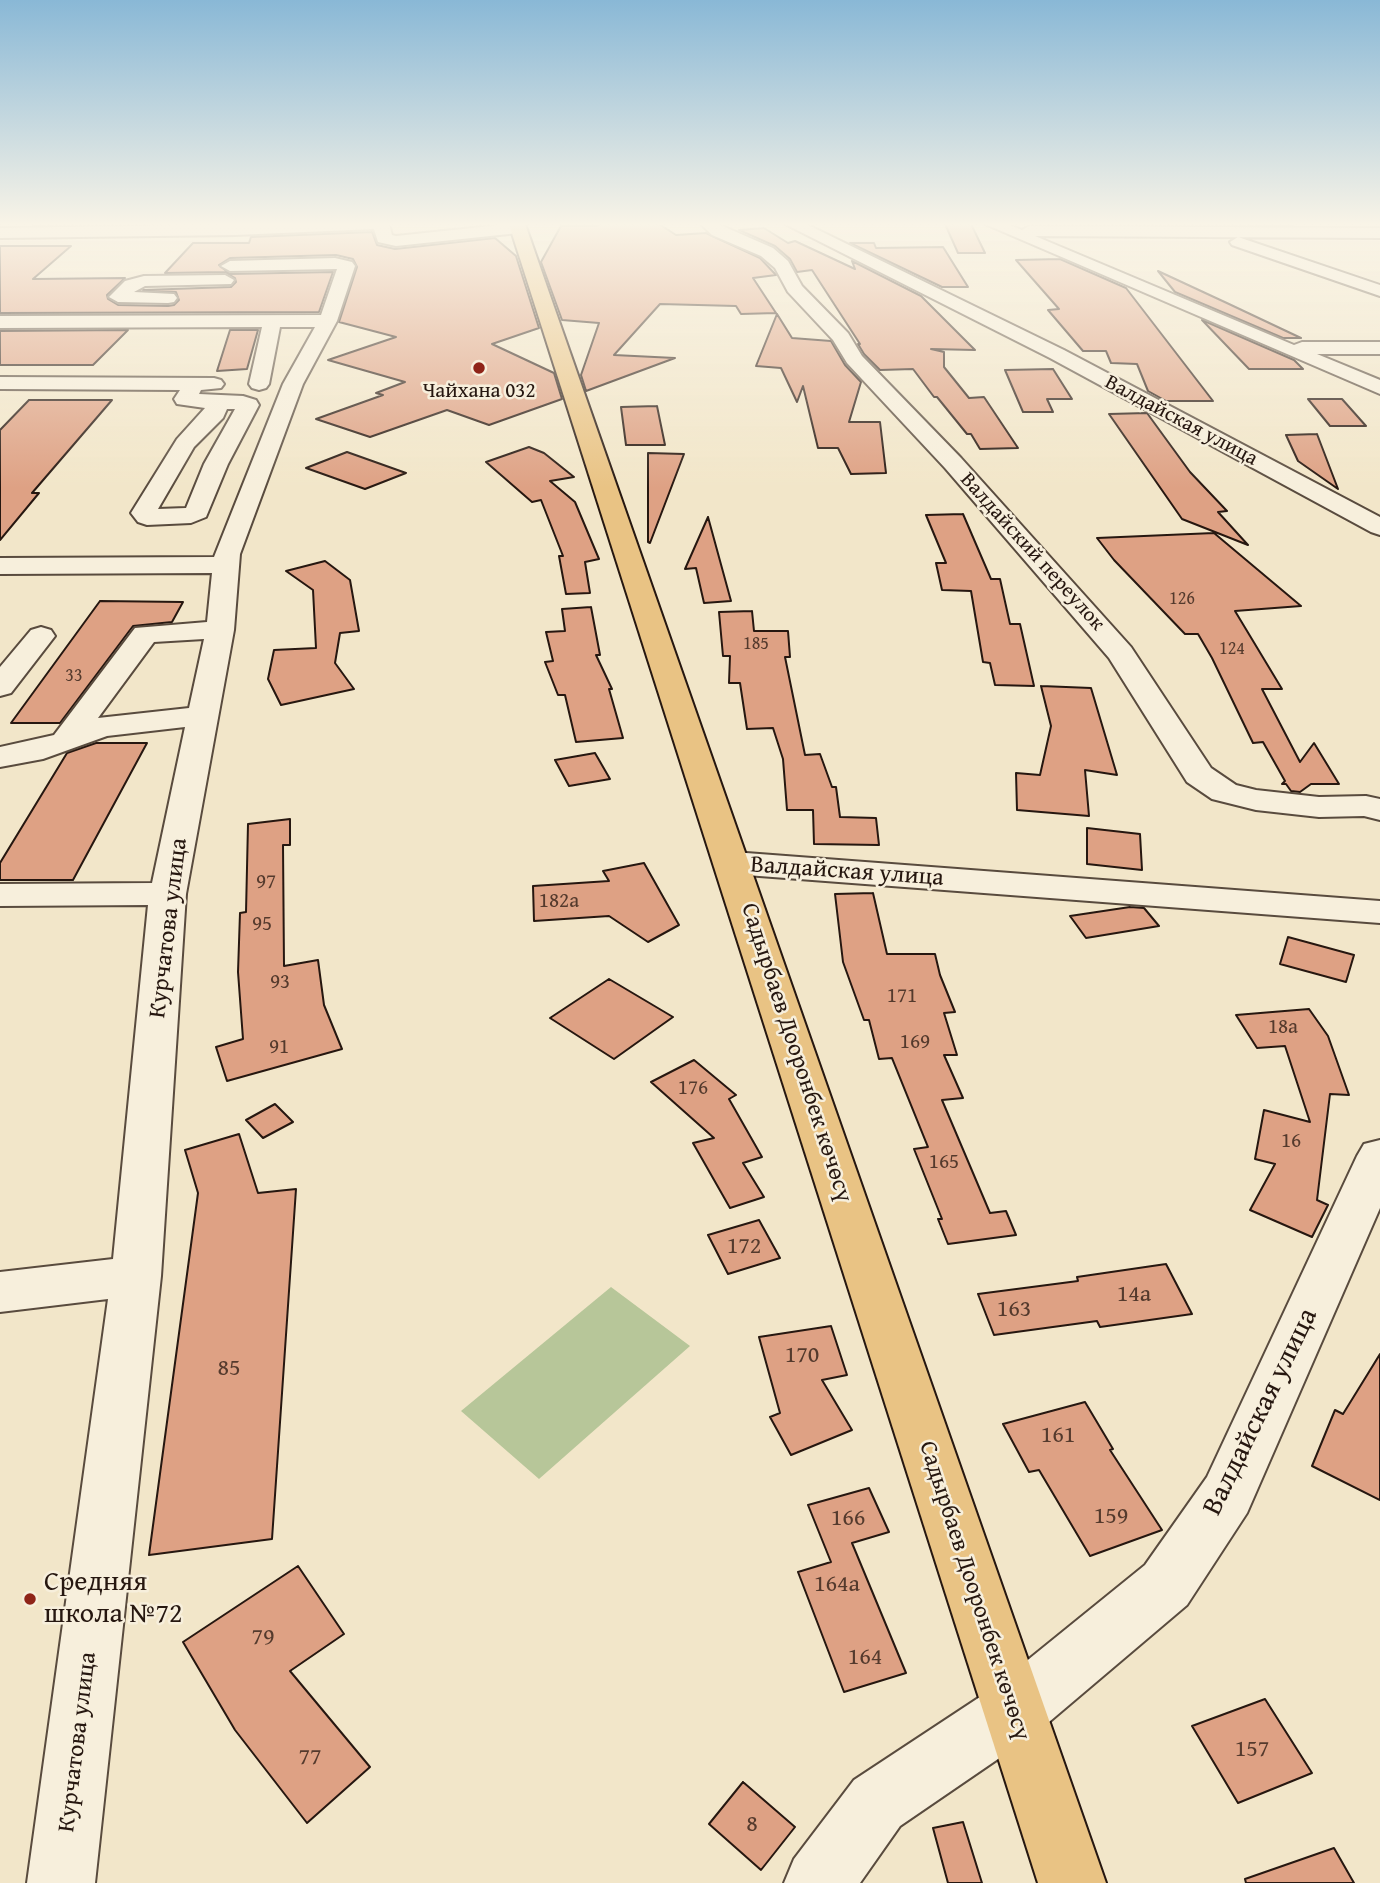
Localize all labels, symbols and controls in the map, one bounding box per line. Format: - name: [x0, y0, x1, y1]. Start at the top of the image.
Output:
- marker: Чайхана 032: [471, 360, 487, 376]
- street label: Валдайская улица: [1100, 370, 1262, 472]
- place label: Чайхана 032: [422, 379, 536, 405]
- street label: Валдайский переулок: [954, 468, 1110, 636]
- house number: 126: [1169, 588, 1195, 610]
- house number: 185: [743, 633, 769, 655]
- house number: 124: [1219, 638, 1245, 660]
- house number: 33: [65, 665, 83, 687]
- street label: Курчатова улица: [144, 836, 194, 1020]
- street label: Валдайская улица: [749, 851, 945, 893]
- house number: 97: [256, 870, 276, 896]
- house number: 182а: [539, 889, 579, 915]
- street label: Садырбаев Дооронбек көчөсү: [734, 900, 858, 1206]
- house number: 95: [252, 912, 272, 938]
- house number: 93: [270, 970, 290, 996]
- house number: 171: [887, 984, 917, 1010]
- house number: 18а: [1268, 1015, 1298, 1041]
- house number: 169: [900, 1030, 930, 1056]
- house number: 91: [269, 1035, 289, 1061]
- house number: 176: [678, 1076, 708, 1102]
- house number: 16: [1281, 1129, 1301, 1155]
- house number: 165: [929, 1150, 959, 1176]
- house number: 172: [727, 1233, 761, 1261]
- house number: 14а: [1117, 1281, 1151, 1309]
- house number: 163: [997, 1296, 1031, 1324]
- street label: Валдайская улица: [1196, 1303, 1326, 1521]
- house number: 170: [785, 1342, 819, 1370]
- house number: 85: [217, 1355, 241, 1383]
- house number: 161: [1041, 1422, 1075, 1450]
- street label: Садырбаев Дооронбек көчөсү: [912, 1438, 1036, 1744]
- house number: 159: [1094, 1503, 1128, 1531]
- house number: 166: [831, 1505, 865, 1533]
- place label: Средняя школа №72: [44, 1566, 182, 1632]
- house number: 164а: [814, 1571, 860, 1599]
- marker: Средняя школа №72: [22, 1591, 38, 1607]
- house number: 79: [251, 1624, 275, 1652]
- house number: 164: [848, 1644, 882, 1672]
- street label: Курчатова улица: [53, 1650, 103, 1834]
- house number: 157: [1235, 1736, 1269, 1764]
- house number: 77: [298, 1744, 322, 1772]
- house number: 8: [746, 1811, 758, 1839]

